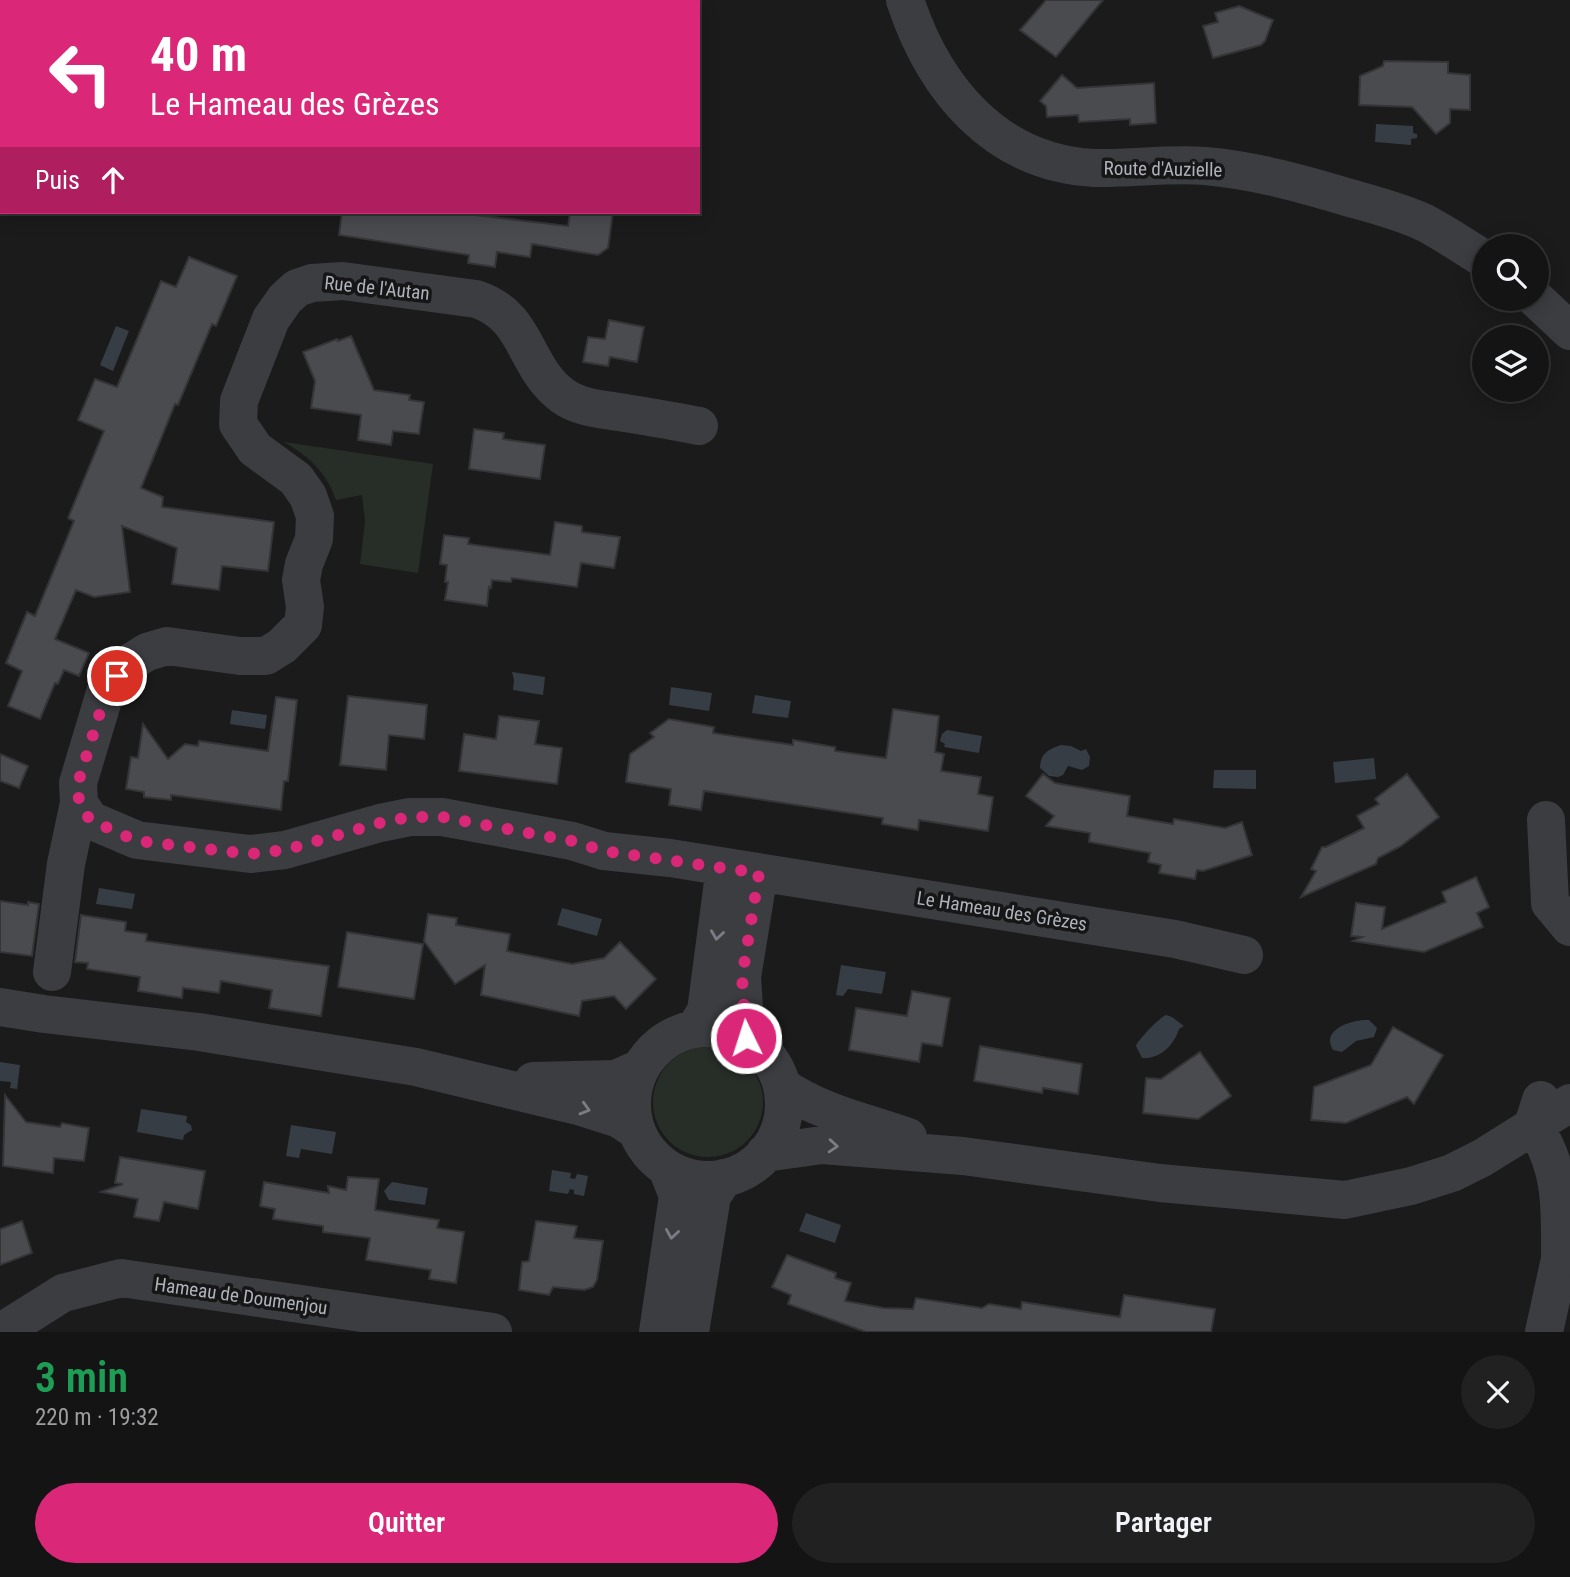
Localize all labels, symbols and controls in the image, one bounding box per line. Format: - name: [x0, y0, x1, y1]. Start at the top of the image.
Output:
- text: 40 m: [150, 26, 247, 83]
- icon: left: [35, 28, 126, 119]
- text: Le Hameau des Grèzes: [150, 85, 440, 123]
- street label: Route d'Auzielle: [1104, 156, 1223, 182]
- icon: ahead: [94, 161, 132, 199]
- text: Puis: [35, 165, 80, 195]
- map controls: [1472, 234, 1549, 402]
- button: search: [1472, 234, 1549, 311]
- street label: Rue de l'Autan: [323, 271, 431, 305]
- button: layers: [1472, 325, 1549, 402]
- pin: [87, 646, 147, 706]
- icon: arrive: [98, 657, 136, 695]
- street label: Le Hameau des Grèzes: [915, 886, 1089, 936]
- one-way arrow: [709, 929, 724, 941]
- position arrow: [709, 1001, 783, 1075]
- one-way arrow: [579, 1100, 591, 1115]
- one-way arrow: [828, 1138, 839, 1153]
- one-way arrow: [665, 1228, 680, 1239]
- street label: Hameau de Doumenjou: [153, 1272, 329, 1320]
- text: 3 min: [35, 1353, 128, 1402]
- button: close: [1461, 1355, 1535, 1429]
- text: 220 m · 19:32: [35, 1404, 159, 1431]
- button: Quitter: [35, 1483, 778, 1563]
- button: Partager: [792, 1483, 1535, 1563]

